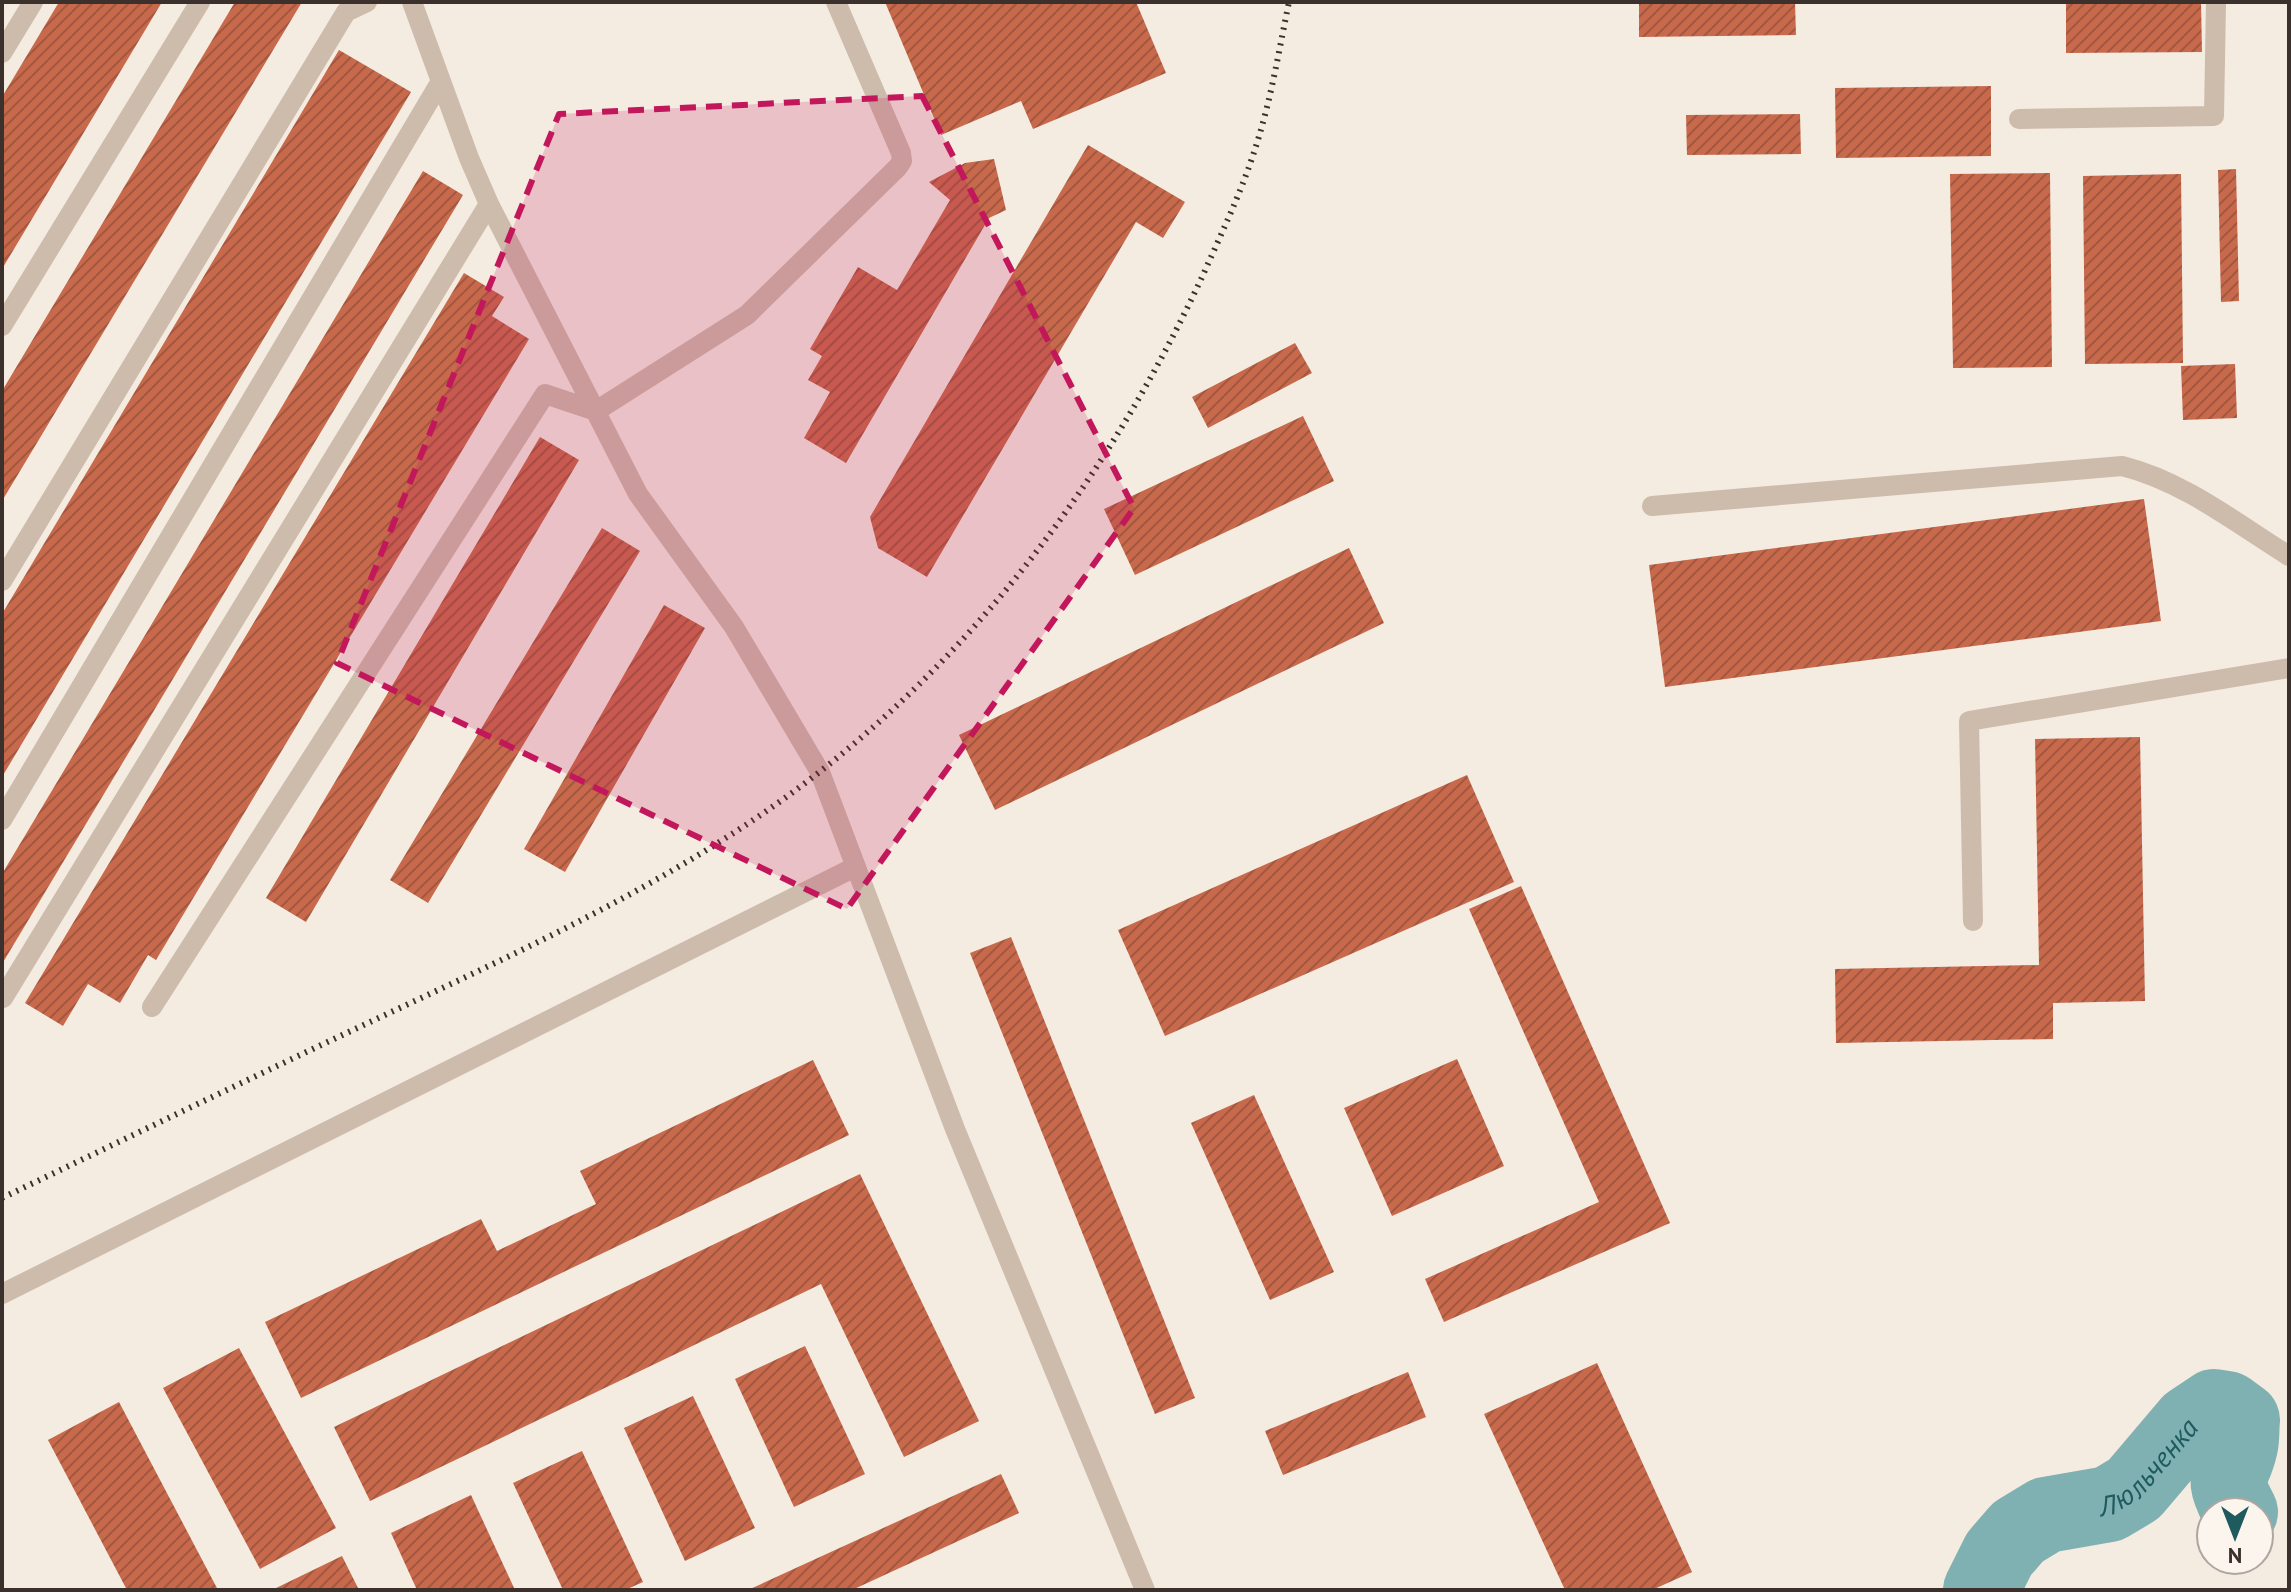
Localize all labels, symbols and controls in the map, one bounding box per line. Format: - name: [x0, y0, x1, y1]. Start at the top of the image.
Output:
- water label: Люльченка: [2094, 1409, 2206, 1524]
- north arrow: [2195, 1496, 2275, 1576]
- text: N: [2228, 1542, 2242, 1570]

